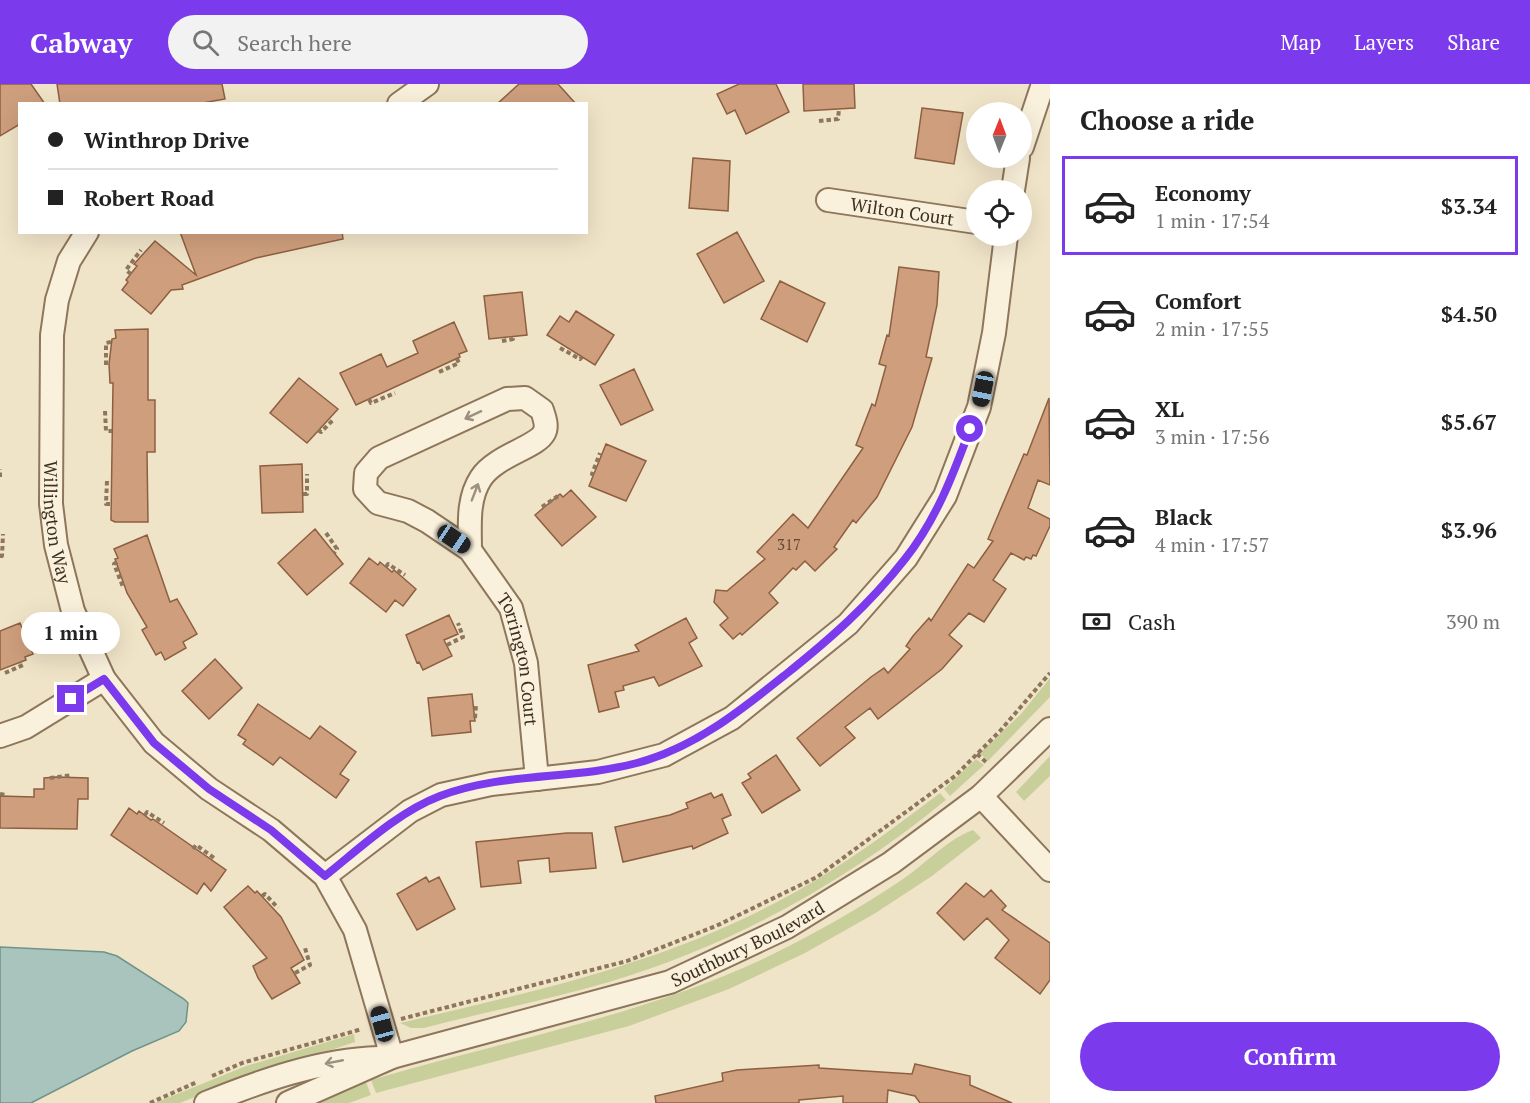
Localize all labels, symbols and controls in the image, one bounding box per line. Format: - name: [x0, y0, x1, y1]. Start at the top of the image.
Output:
- search box: [168, 15, 588, 69]
- text: Cabway: [30, 24, 132, 61]
- icon: search: [189, 26, 222, 59]
- text: Search here: [237, 28, 352, 57]
- text: Map: [1280, 28, 1321, 56]
- text: Layers: [1354, 28, 1414, 56]
- text: Share: [1447, 28, 1500, 56]
- north arrow: [966, 102, 1032, 168]
- map controls: [966, 102, 1032, 246]
- text: Choose a ride: [1080, 102, 1255, 138]
- text: Winthrop Drive: [84, 125, 249, 154]
- text: Economy: [1155, 178, 1251, 207]
- icon: car: [1083, 179, 1137, 233]
- button: locate: [966, 180, 1032, 246]
- text: Robert Road: [84, 183, 214, 212]
- street label: Wilton Court: [849, 191, 956, 231]
- text: $3.34: [1441, 191, 1497, 220]
- text: 1 min · 17:54: [1155, 207, 1269, 234]
- text: Comfort: [1155, 286, 1241, 315]
- icon: car: [1083, 287, 1137, 341]
- text: $4.50: [1441, 299, 1497, 328]
- text: 2 min · 17:55: [1155, 315, 1269, 342]
- car: [971, 370, 995, 408]
- text: XL: [1155, 394, 1184, 423]
- icon: car: [1083, 395, 1137, 449]
- text: $5.67: [1441, 407, 1497, 436]
- one-way arrow: [464, 410, 482, 421]
- route start: [956, 415, 983, 442]
- text: 3 min · 17:56: [1155, 423, 1269, 450]
- street label: Willington Way: [38, 461, 78, 587]
- one-way arrow: [470, 484, 481, 502]
- text: Black: [1155, 502, 1212, 531]
- icon: car: [1083, 503, 1137, 557]
- text: $3.96: [1441, 515, 1497, 544]
- car: [434, 521, 474, 557]
- text: 4 min · 17:57: [1155, 531, 1269, 558]
- house number: 317: [777, 534, 801, 554]
- street label: Torrington Court: [492, 588, 544, 727]
- icon: cash: [1080, 605, 1113, 638]
- text: Cash: [1128, 607, 1176, 636]
- text: 390 m: [1446, 608, 1500, 635]
- callout: 1 min: [22, 612, 121, 654]
- text: 1 min: [43, 619, 98, 646]
- route end: [57, 685, 84, 712]
- street label: Southbury Boulevard: [667, 895, 829, 992]
- car: [369, 1004, 395, 1044]
- button: Confirm: [1080, 1022, 1500, 1091]
- one-way arrow: [325, 1057, 344, 1068]

